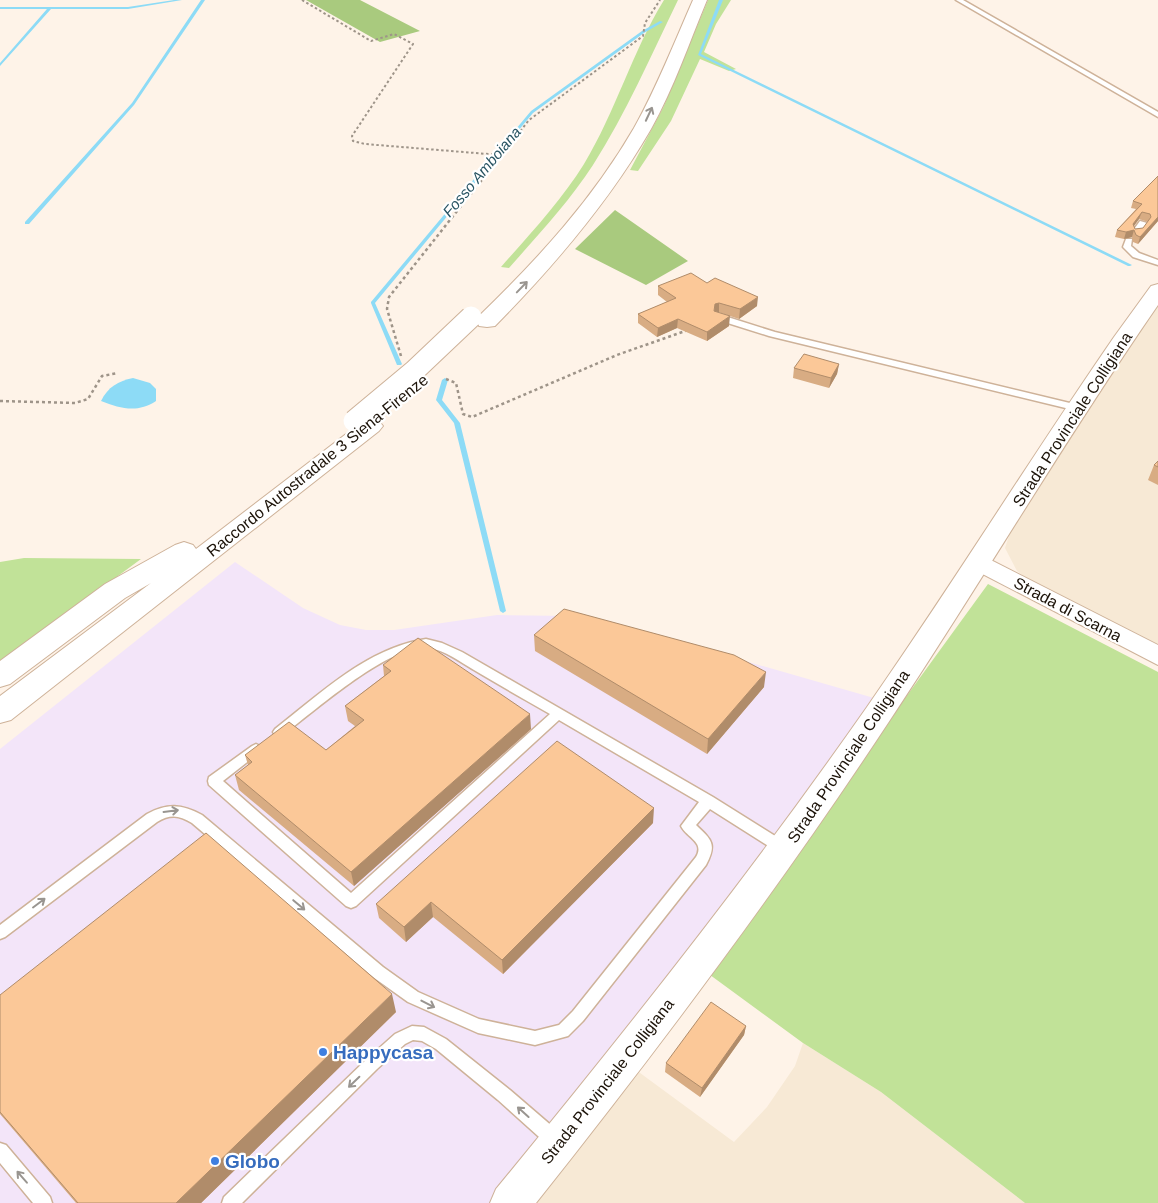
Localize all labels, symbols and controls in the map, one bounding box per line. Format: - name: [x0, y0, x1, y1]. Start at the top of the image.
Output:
- one-way arrow: [645, 107, 654, 122]
- water label: Fosso Amboiana: [439, 123, 524, 220]
- one-way arrow: [516, 281, 528, 293]
- street label: Strada Provinciale Colligiana: [1010, 329, 1135, 510]
- street label: Raccordo Autostradale 3 Siena-Firenze: [203, 371, 431, 560]
- street label: Strada di Scarna: [1011, 574, 1124, 645]
- street label: Strada Provinciale Colligiana: [784, 667, 913, 846]
- one-way arrow: [162, 806, 178, 816]
- one-way arrow: [32, 898, 45, 909]
- one-way arrow: [293, 900, 306, 911]
- street label: Strada Provinciale Colligiana: [538, 995, 677, 1167]
- one-way arrow: [420, 1000, 435, 1009]
- place label: Happycasa: [333, 1042, 434, 1063]
- marker: Happycasa: [317, 1046, 329, 1058]
- one-way arrow: [348, 1076, 360, 1088]
- one-way arrow: [517, 1106, 530, 1117]
- place label: Globo: [225, 1151, 280, 1172]
- marker: Globo: [209, 1155, 221, 1167]
- one-way arrow: [17, 1171, 28, 1184]

